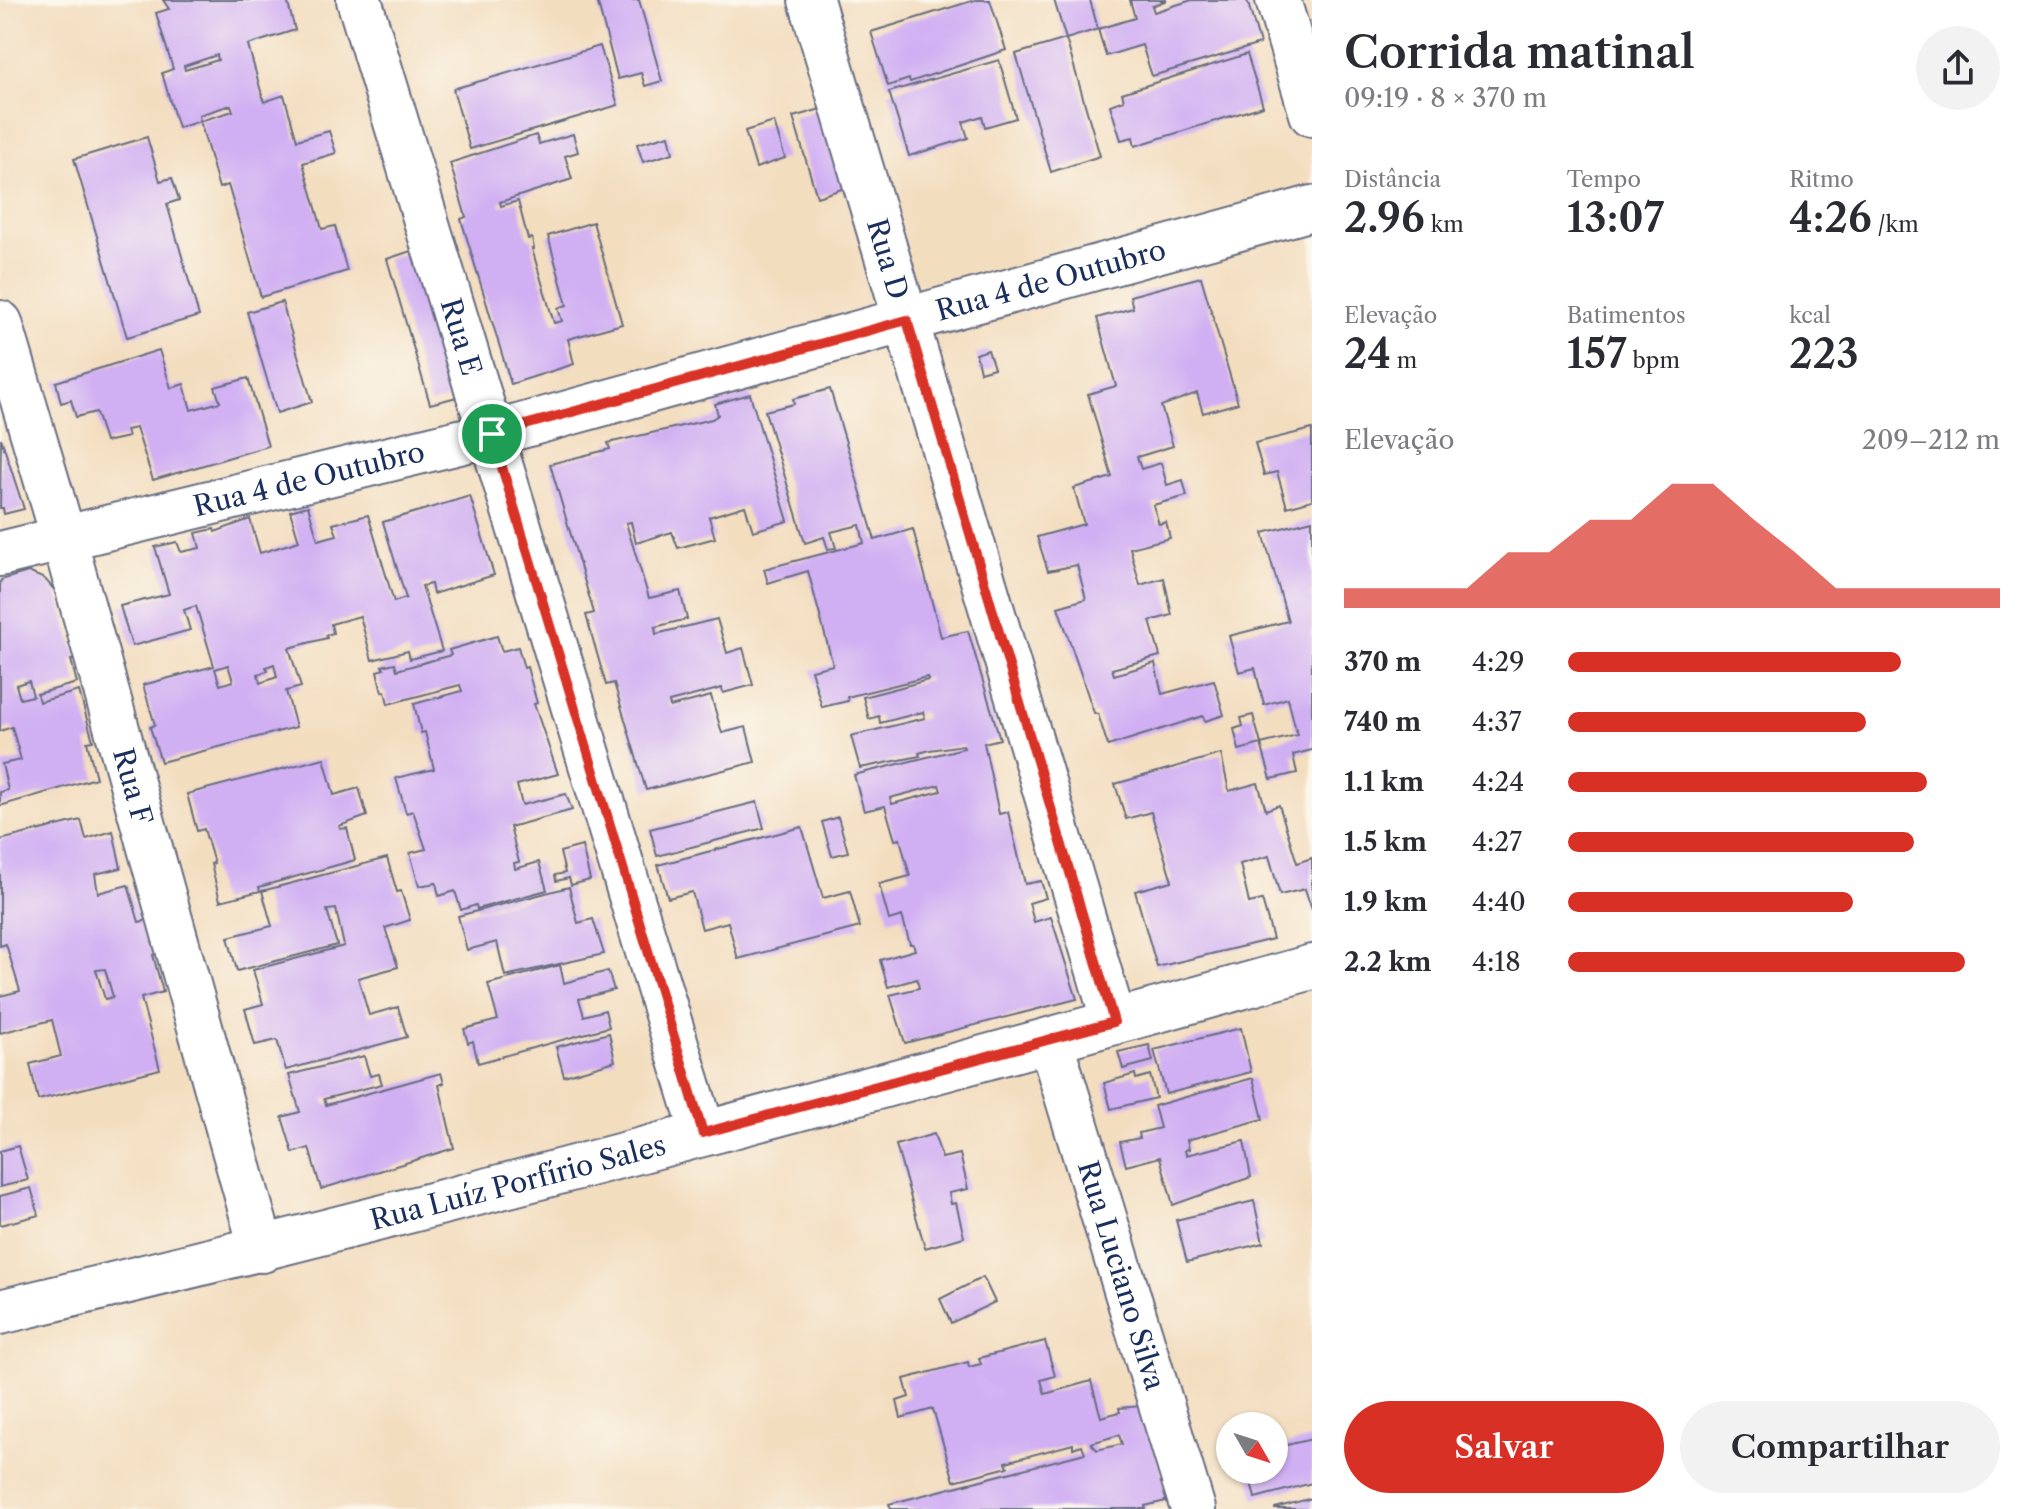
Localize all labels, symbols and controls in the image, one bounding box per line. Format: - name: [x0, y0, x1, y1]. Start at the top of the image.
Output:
- text: Corrida matinal: [1344, 25, 1695, 79]
- button: share: [1916, 26, 2000, 110]
- text: 09:19 · 8 × 370 m: [1344, 82, 1547, 114]
- text: Distância: [1344, 166, 1441, 193]
- text: Tempo: [1567, 166, 1641, 193]
- text: Ritmo: [1789, 166, 1854, 193]
- text: 2.96: [1344, 193, 1425, 242]
- text: 13:07: [1567, 193, 1664, 242]
- text: 4:26: [1789, 193, 1872, 242]
- text: km: [1425, 211, 1464, 238]
- text: /km: [1872, 211, 1919, 238]
- street label: Rua D: [860, 215, 916, 303]
- street label: Rua 4 de Outubro: [932, 232, 1169, 328]
- street label: Rua E: [434, 294, 489, 380]
- text: Elevação: [1344, 302, 1437, 329]
- text: Batimentos: [1567, 302, 1686, 329]
- text: kcal: [1789, 302, 1831, 329]
- text: 24: [1344, 329, 1391, 378]
- text: 157: [1567, 329, 1627, 378]
- text: 223: [1789, 329, 1859, 378]
- text: m: [1391, 347, 1417, 374]
- text: bpm: [1627, 347, 1680, 374]
- pin: [458, 400, 526, 468]
- icon: arrive: [470, 412, 514, 456]
- text: Elevação: [1344, 424, 1454, 456]
- text: 209–212 m: [1862, 424, 2000, 456]
- street label: Rua 4 de Outubro: [190, 434, 428, 523]
- text: 370 m: [1344, 646, 1421, 678]
- text: 4:29: [1472, 646, 1525, 678]
- text: 740 m: [1344, 706, 1421, 738]
- text: 4:37: [1472, 706, 1521, 738]
- street label: Rua F: [106, 744, 160, 828]
- text: 1.1 km: [1344, 766, 1424, 798]
- text: 4:24: [1472, 766, 1524, 798]
- text: 1.5 km: [1344, 826, 1427, 858]
- text: 4:27: [1472, 826, 1522, 858]
- text: 1.9 km: [1344, 886, 1427, 918]
- text: 4:40: [1472, 886, 1526, 918]
- text: 2.2 km: [1344, 946, 1431, 978]
- text: 4:18: [1472, 946, 1521, 978]
- street label: Rua Luíz Porfírio Sales: [367, 1128, 669, 1237]
- street label: Rua Luciano Silva: [1071, 1157, 1173, 1394]
- button: Salvar: [1344, 1401, 1664, 1493]
- button: Compartilhar: [1680, 1401, 2000, 1493]
- north arrow: [1216, 1412, 1288, 1484]
- map controls: [1216, 1412, 1288, 1484]

